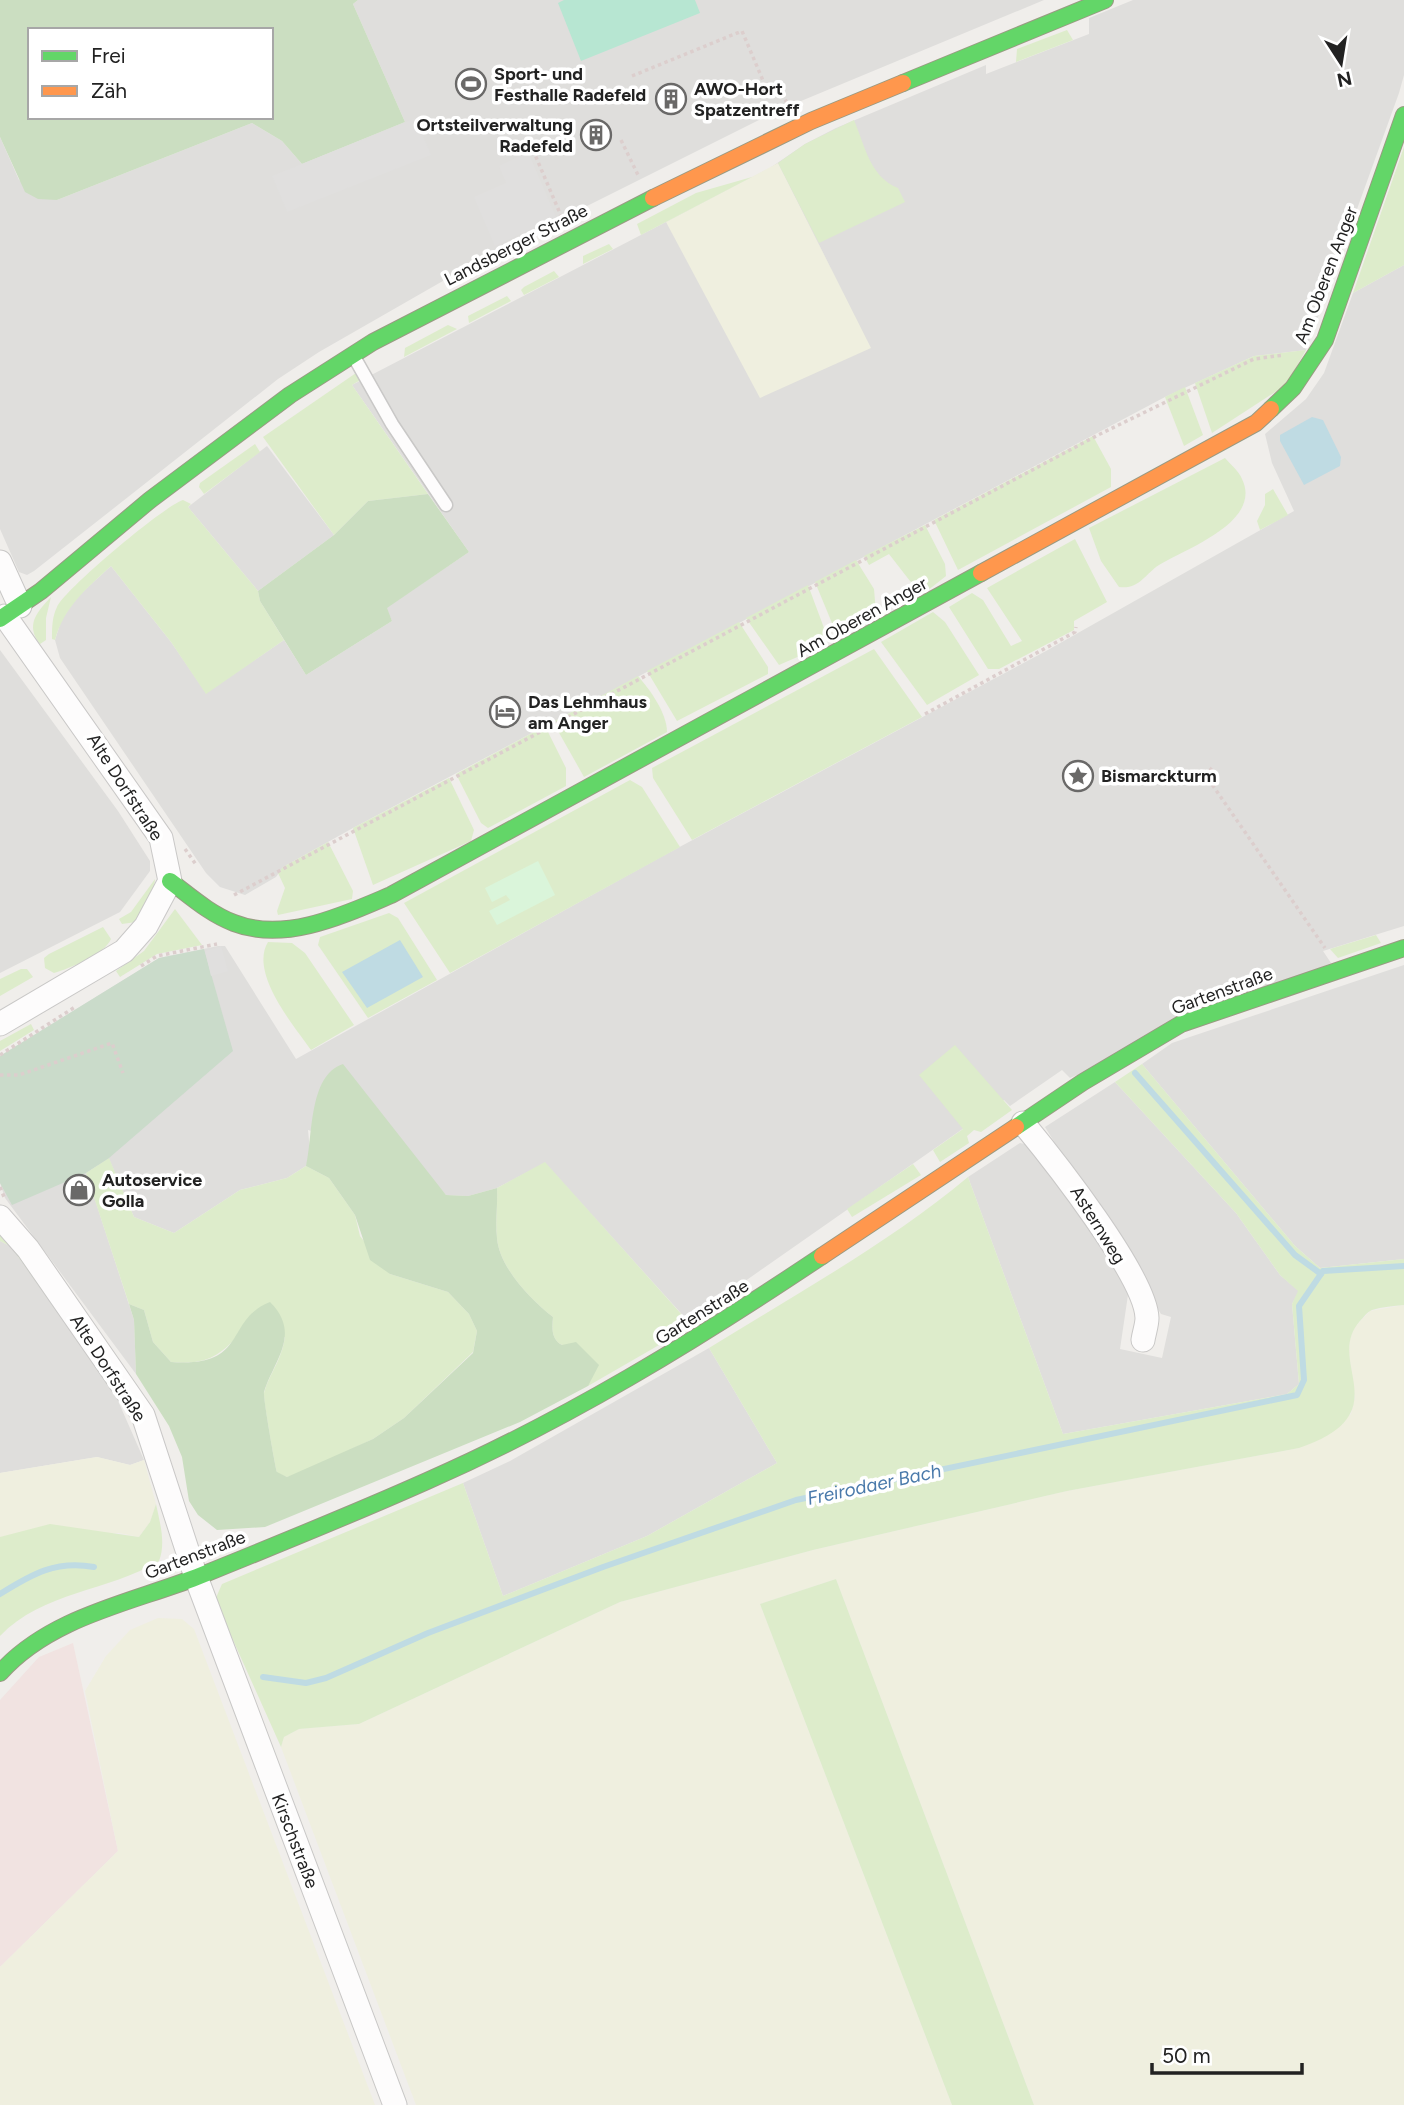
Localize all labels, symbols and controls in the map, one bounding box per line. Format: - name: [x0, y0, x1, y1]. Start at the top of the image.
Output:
- legend: [28, 28, 273, 119]
- north arrow: [1306, 28, 1376, 98]
- text: Frei: [91, 43, 126, 68]
- place label: Sport- und Festhalle Radefeld: [494, 63, 646, 106]
- text: N: [1335, 66, 1354, 92]
- sports icon: Sport- und Festhalle Radefeld: [454, 67, 488, 101]
- text: Zäh: [91, 78, 127, 103]
- place label: AWO-Hort Spatzentreff: [694, 78, 800, 121]
- building icon: AWO-Hort Spatzentreff: [654, 82, 688, 116]
- place label: Ortsteilverwaltung Radefeld: [416, 114, 573, 157]
- building icon: Ortsteilverwaltung Radefeld: [579, 118, 613, 152]
- street label: Landsberger Straße: [441, 199, 592, 291]
- street label: Am Oberen Anger: [1290, 203, 1362, 347]
- street label: Am Oberen Anger: [793, 572, 931, 662]
- place label: Das Lehmhaus am Anger: [528, 691, 648, 734]
- hotel icon: Das Lehmhaus am Anger: [488, 695, 522, 729]
- street label: Alte Dorfstraße: [82, 729, 168, 845]
- place icon: Bismarckturm: [1061, 759, 1095, 793]
- place label: Bismarckturm: [1101, 765, 1217, 787]
- street label: Gartenstraße: [1168, 962, 1276, 1019]
- place label: Autoservice Golla: [102, 1169, 202, 1212]
- shop icon: Autoservice Golla: [62, 1173, 96, 1207]
- street label: Asternweg: [1065, 1182, 1131, 1268]
- street label: Gartenstraße: [651, 1274, 753, 1349]
- street label: Alte Dorfstraße: [65, 1310, 151, 1426]
- water label: Freirodaer Bach: [805, 1459, 944, 1510]
- street label: Gartenstraße: [142, 1526, 249, 1584]
- street label: Kirschstraße: [267, 1790, 323, 1892]
- scale bar: [1152, 2032, 1302, 2076]
- text: 50 m: [1162, 2043, 1211, 2068]

